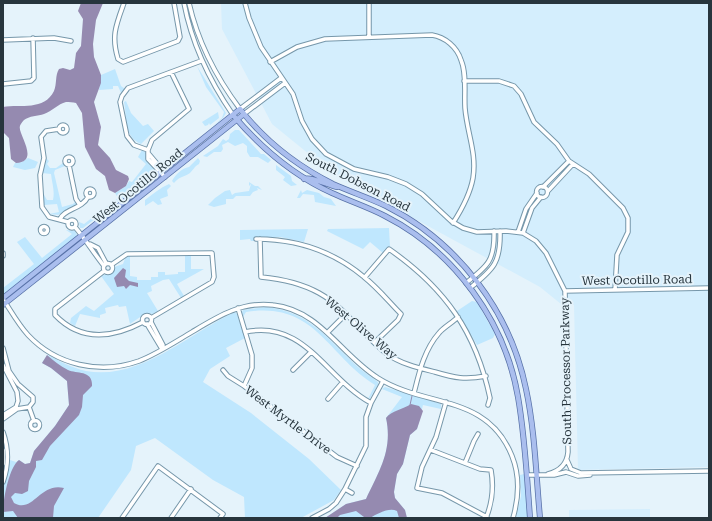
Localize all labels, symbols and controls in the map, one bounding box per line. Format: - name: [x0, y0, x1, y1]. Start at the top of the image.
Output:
- street label: West Ocotillo Road: [91, 146, 186, 226]
- street label: South Dobson Road: [303, 150, 413, 215]
- street label: West Ocotillo Road: [582, 272, 693, 288]
- street label: West Olive Way: [322, 294, 401, 363]
- street label: South Processor Parkway: [558, 296, 574, 445]
- street label: West Myrtle Drive: [242, 383, 334, 457]

